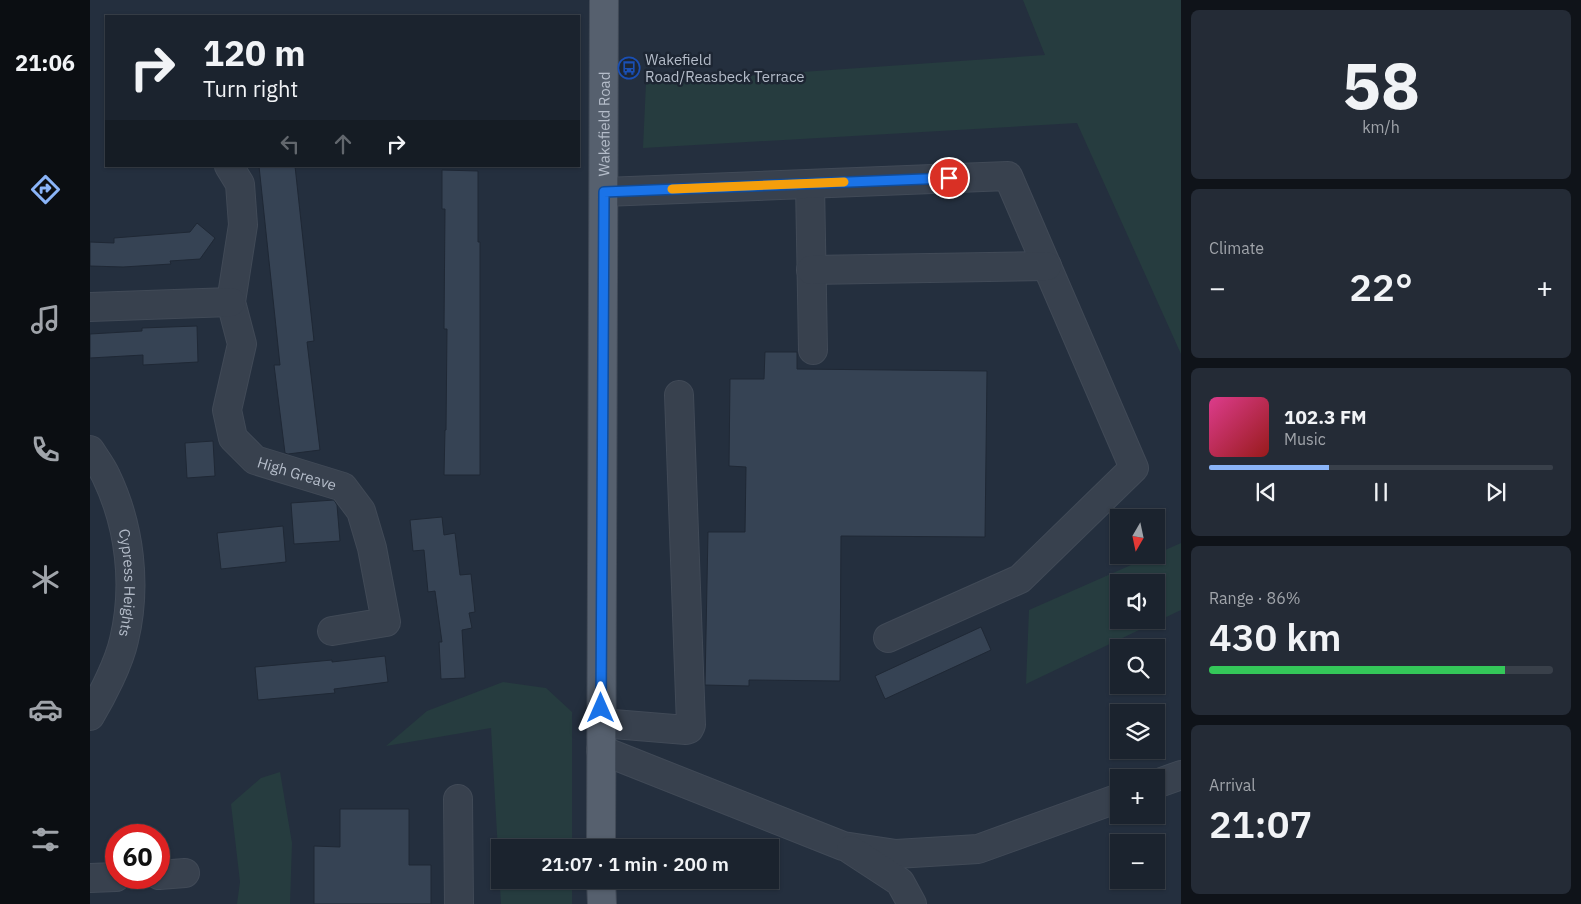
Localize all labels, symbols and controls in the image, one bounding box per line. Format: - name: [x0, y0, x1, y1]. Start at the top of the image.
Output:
- text: 120 m: [203, 30, 306, 76]
- icon: right: [120, 35, 185, 100]
- text: 58: [1342, 42, 1420, 127]
- text: 21:06: [15, 48, 75, 77]
- place label: Wakefield Road/Reasbeck Terrace: [645, 50, 805, 86]
- bus stop icon: Wakefield Road/Reasbeck Terrace: [617, 56, 641, 80]
- street label: Wakefield Road: [594, 72, 613, 176]
- text: Turn right: [203, 74, 298, 103]
- text: km/h: [1362, 117, 1400, 137]
- icon: left: [276, 130, 304, 158]
- icon: ahead: [329, 130, 357, 158]
- icon: right: [382, 130, 410, 158]
- pin: [928, 157, 970, 199]
- icon: arrive: [935, 164, 963, 192]
- icon: directions: [28, 172, 63, 207]
- text: Climate: [1209, 238, 1264, 258]
- text: 22°: [1349, 262, 1413, 311]
- text: −: [1209, 269, 1226, 306]
- text: +: [1536, 269, 1553, 306]
- icon: music: [28, 302, 63, 337]
- text: 102.3 FM: [1284, 405, 1367, 429]
- text: Music: [1284, 429, 1326, 449]
- icon: phone: [28, 432, 63, 467]
- street label: High Greave: [255, 452, 339, 494]
- icon: previous: [1252, 478, 1280, 506]
- icon: pause: [1367, 478, 1395, 506]
- icon: next: [1482, 478, 1510, 506]
- north arrow: [1110, 509, 1165, 564]
- map controls: [1110, 509, 1165, 889]
- street label: Cypress Heights: [115, 527, 140, 639]
- icon: climate: [28, 562, 63, 597]
- button: sound: [1110, 574, 1165, 629]
- text: Range · 86%: [1209, 588, 1301, 608]
- text: 430 km: [1209, 612, 1341, 661]
- button: search: [1110, 639, 1165, 694]
- position arrow: [574, 681, 626, 733]
- icon: car: [28, 692, 63, 727]
- button: layers: [1110, 704, 1165, 759]
- button: +: [1110, 769, 1165, 824]
- text: Arrival: [1209, 775, 1256, 795]
- text: 21:07: [1209, 799, 1312, 848]
- icon: filters: [28, 822, 63, 857]
- speed limit sign: 60: [105, 824, 170, 889]
- button: −: [1110, 834, 1165, 889]
- text: 21:07 · 1 min · 200 m: [541, 852, 729, 876]

